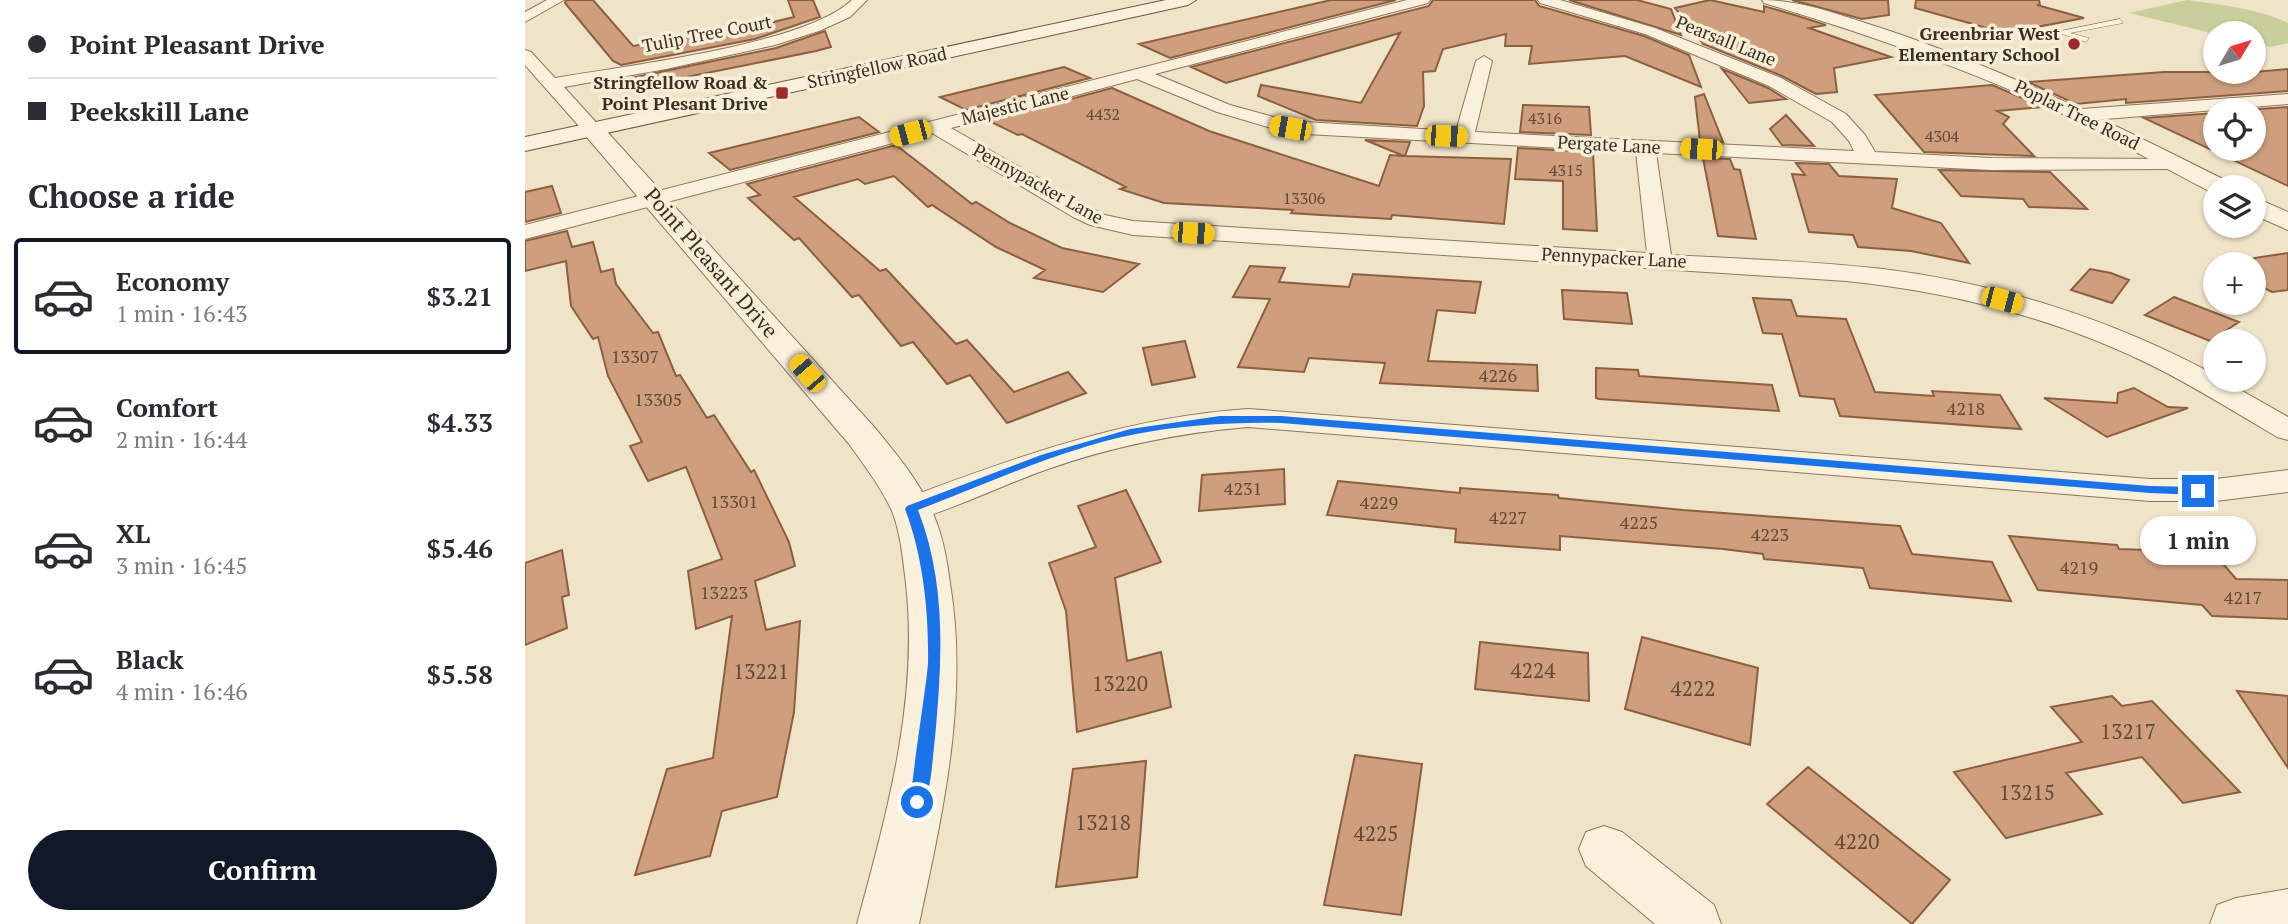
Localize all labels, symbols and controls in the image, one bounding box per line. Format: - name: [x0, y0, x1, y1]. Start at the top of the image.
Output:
- street label: Tulip Tree Court: [640, 9, 774, 57]
- street label: Pearsall Lane: [1673, 9, 1780, 71]
- place label: Greenbriar West Elementary School: [1898, 21, 2060, 66]
- north arrow: [2203, 21, 2266, 84]
- map controls: [2203, 21, 2266, 392]
- text: Point Pleasant Drive: [70, 27, 325, 61]
- marker: Greenbriar West Elementary School: [2066, 36, 2082, 52]
- street label: Stringfellow Road: [805, 41, 949, 94]
- place label: Stringfellow Road & Point Plesant Drive: [593, 70, 768, 115]
- street label: Poplar Tree Road: [2011, 73, 2144, 155]
- street label: Majestic Lane: [958, 80, 1071, 130]
- marker: Stringfellow Road & Point Plesant Drive: [774, 85, 790, 101]
- text: Peekskill Lane: [70, 94, 249, 128]
- button: locate: [2203, 98, 2266, 161]
- house number: 4432: [1086, 103, 1120, 125]
- house number: 4316: [1528, 107, 1563, 129]
- car: [1268, 114, 1313, 142]
- car: [887, 117, 934, 149]
- car: [1425, 125, 1468, 147]
- house number: 4304: [1925, 125, 1960, 147]
- street label: Pergate Lane: [1557, 129, 1661, 159]
- street label: Pennypacker Lane: [969, 137, 1108, 229]
- car: [1680, 137, 1723, 161]
- house number: 4315: [1549, 159, 1583, 181]
- text: Choose a ride: [28, 175, 235, 217]
- button: layers: [2203, 175, 2266, 238]
- street label: Point Pleasant Drive: [639, 181, 785, 343]
- house number: 13306: [1283, 187, 1326, 209]
- car: [1172, 221, 1215, 245]
- street label: Pennypacker Lane: [1541, 241, 1687, 273]
- button: +: [2203, 252, 2266, 315]
- text: Economy: [116, 264, 229, 298]
- icon: car: [32, 265, 95, 328]
- text: $3.21: [427, 279, 493, 313]
- car: [1979, 284, 2026, 316]
- text: 1 min · 16:43: [116, 298, 248, 329]
- button: −: [2203, 329, 2266, 392]
- house number: 13307: [611, 344, 659, 368]
- car: [786, 350, 829, 396]
- house number: 4226: [1479, 363, 1518, 387]
- house number: 13305: [634, 387, 682, 411]
- text: Comfort: [116, 390, 218, 424]
- icon: car: [32, 391, 95, 454]
- house number: 4218: [1947, 396, 1985, 420]
- text: $4.33: [427, 405, 493, 439]
- text: 2 min · 16:44: [116, 424, 248, 455]
- route end: [2182, 475, 2214, 507]
- house number: 4231: [1224, 476, 1262, 500]
- house number: 13301: [710, 489, 758, 513]
- house number: 4229: [1360, 490, 1398, 514]
- house number: 4227: [1489, 505, 1527, 529]
- house number: 4225: [1620, 510, 1658, 534]
- text: XL: [116, 516, 150, 550]
- callout: 1 min: [2140, 516, 2256, 564]
- icon: car: [32, 517, 95, 580]
- house number: 4223: [1751, 522, 1789, 546]
- text: 1 min: [2167, 525, 2229, 556]
- text: $5.46: [427, 531, 493, 565]
- text: 3 min · 16:45: [116, 550, 248, 581]
- house number: 4219: [2060, 555, 2098, 579]
- house number: 13223: [700, 580, 748, 604]
- house number: 4217: [2224, 585, 2262, 609]
- text: Black: [116, 642, 184, 676]
- icon: car: [32, 643, 95, 706]
- house number: 4224: [1511, 656, 1556, 684]
- text: $5.58: [427, 657, 493, 691]
- house number: 13221: [733, 657, 789, 685]
- house number: 13220: [1092, 669, 1148, 697]
- house number: 4222: [1671, 674, 1715, 702]
- text: 4 min · 16:46: [116, 676, 248, 707]
- house number: 13217: [2100, 717, 2156, 745]
- house number: 13215: [1999, 778, 2055, 806]
- route start: [901, 786, 933, 818]
- house number: 13218: [1075, 808, 1131, 836]
- house number: 4225: [1354, 819, 1398, 847]
- house number: 4220: [1835, 827, 1879, 855]
- button: Confirm: [28, 830, 497, 910]

